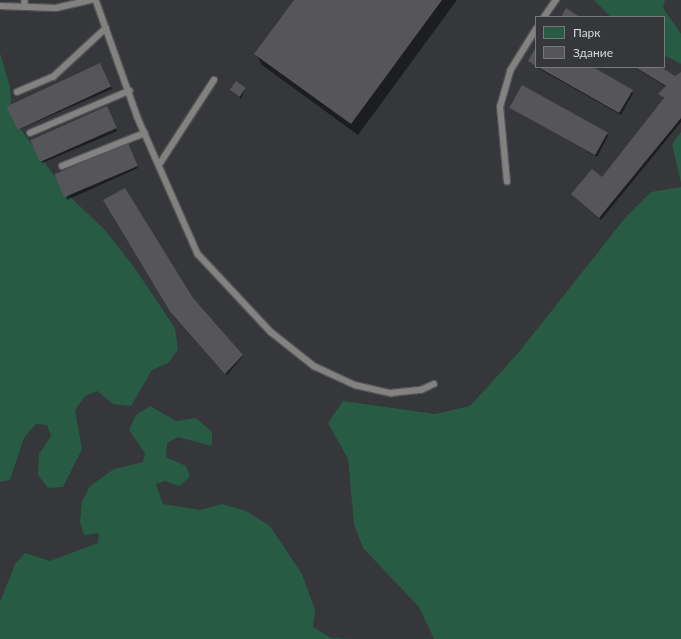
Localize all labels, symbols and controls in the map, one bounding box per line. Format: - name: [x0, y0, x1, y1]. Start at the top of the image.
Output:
- legend: [535, 16, 665, 68]
- text: Парк: [573, 25, 601, 40]
- text: Здание: [573, 45, 613, 60]

